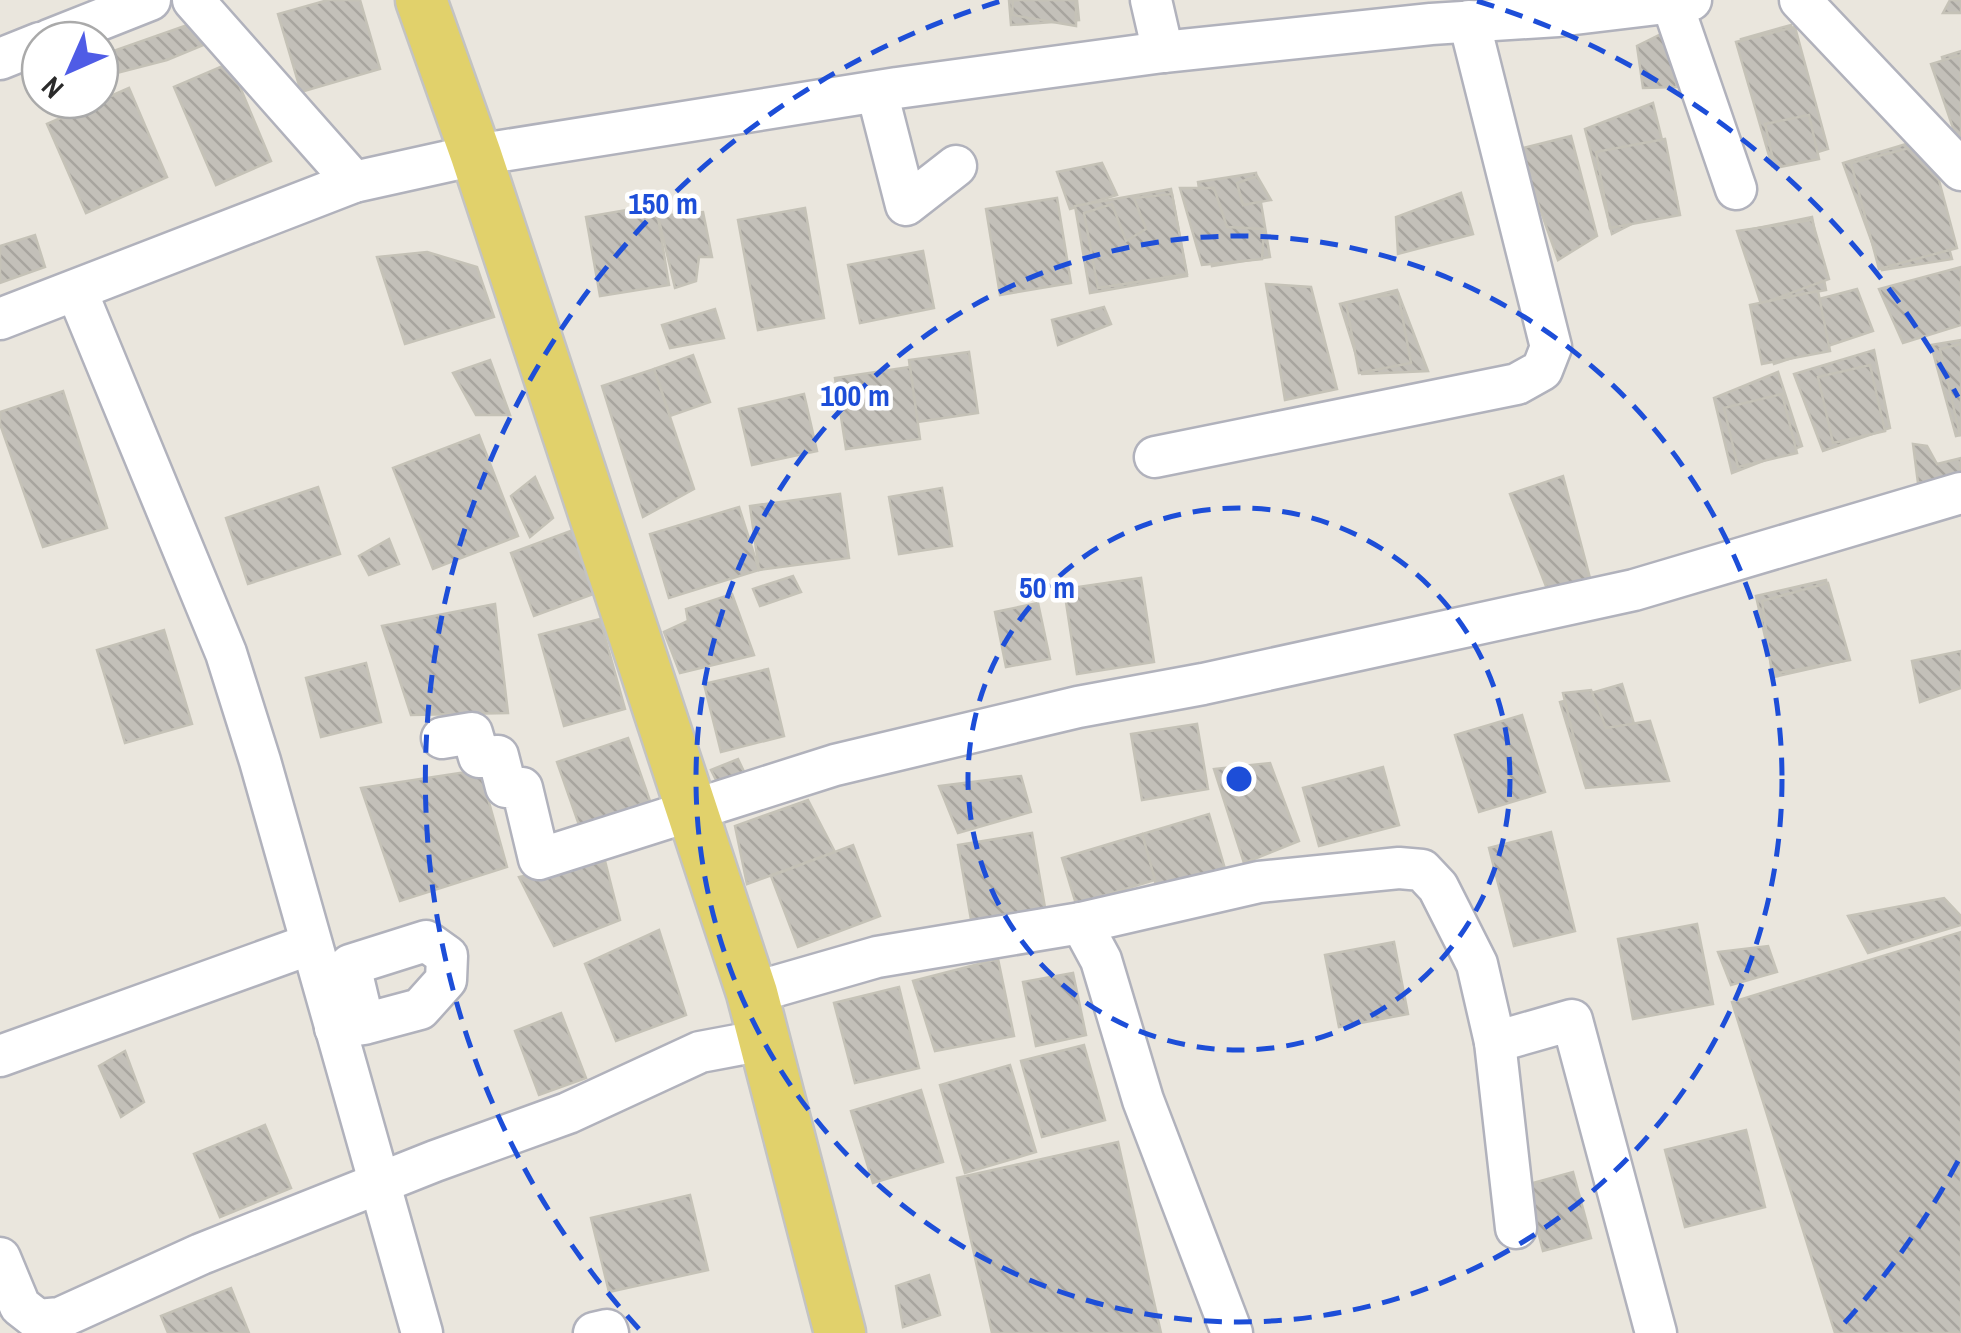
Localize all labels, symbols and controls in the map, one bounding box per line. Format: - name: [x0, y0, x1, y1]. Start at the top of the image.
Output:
- north arrow: [20, 20, 120, 120]
- text: N: [33, 68, 72, 107]
- text: 150 m: [628, 183, 698, 223]
- text: 100 m: [820, 375, 890, 415]
- text: 50 m: [1019, 567, 1075, 607]
- centre of rings: [1221, 761, 1257, 797]

